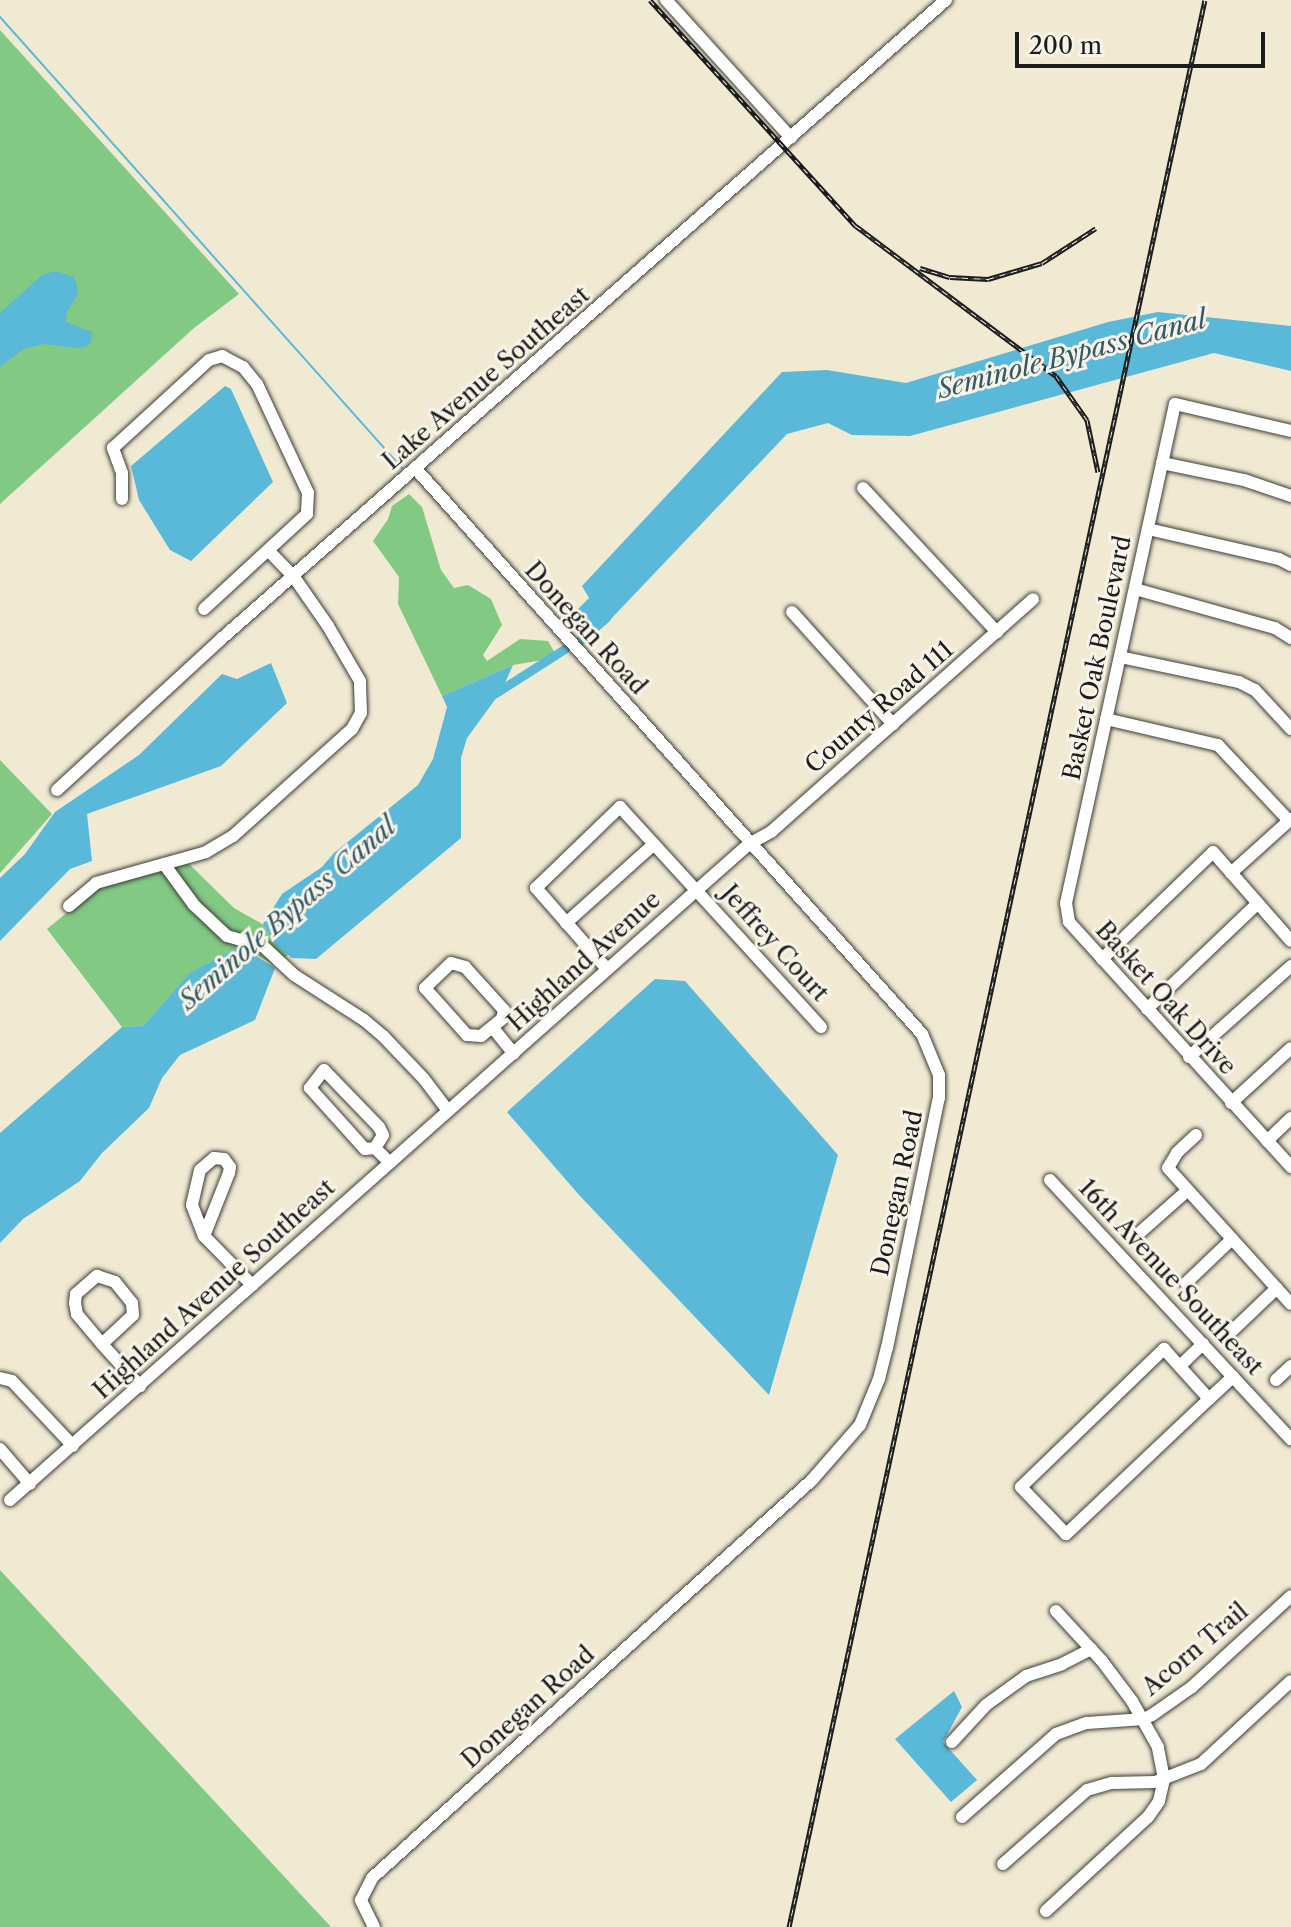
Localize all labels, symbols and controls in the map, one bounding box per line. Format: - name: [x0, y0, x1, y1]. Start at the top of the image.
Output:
- scale bar: [1019, 16, 1269, 66]
- text: 200 m: [1029, 31, 1102, 60]
- street label: Lake Avenue Southeast: [377, 280, 595, 476]
- water label: Seminole Bypass Canal: [934, 304, 1210, 406]
- street label: Basket Oak Boulevard: [1057, 533, 1137, 783]
- street label: Donegan Road: [519, 556, 653, 700]
- street label: County Road 111: [799, 635, 959, 779]
- water label: Seminole Bypass Canal: [173, 811, 403, 1017]
- street label: Jeffrey Court: [715, 879, 835, 1007]
- street label: Highland Avenue: [501, 884, 667, 1038]
- street label: Basket Oak Drive: [1090, 915, 1242, 1081]
- street label: Donegan Road: [865, 1108, 929, 1278]
- street label: Highland Avenue Southeast: [87, 1173, 341, 1405]
- street label: 16th Avenue Southeast: [1072, 1173, 1270, 1381]
- street label: Acorn Trail: [1136, 1596, 1254, 1702]
- street label: Donegan Road: [456, 1640, 600, 1774]

